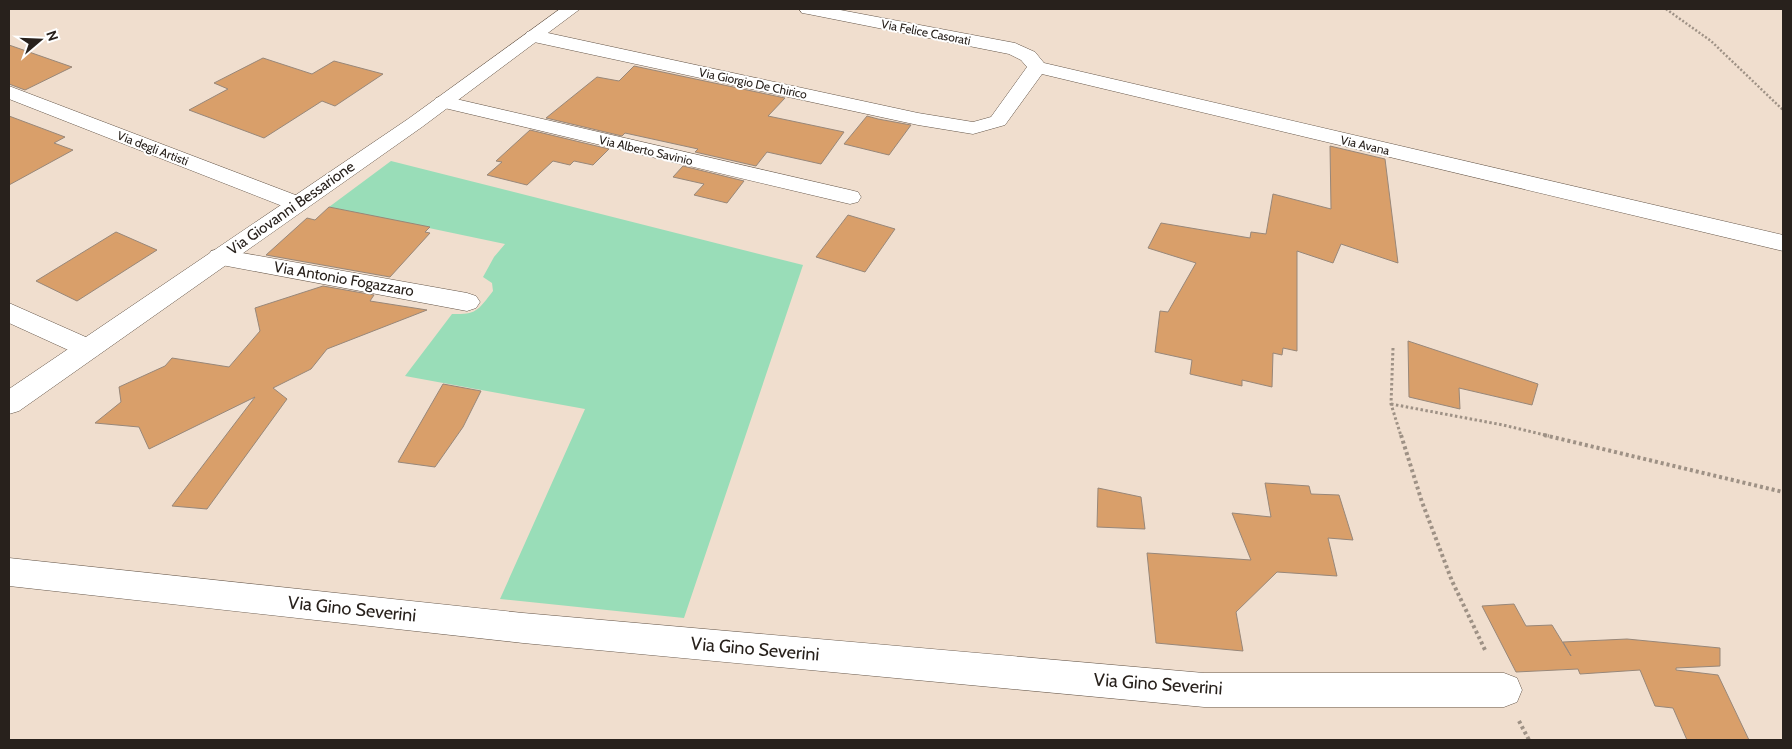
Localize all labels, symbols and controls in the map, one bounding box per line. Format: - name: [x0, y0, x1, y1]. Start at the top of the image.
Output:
- north arrow: [15, 15, 65, 65]
- street label: Via Felice Casorati: [880, 16, 972, 48]
- text: N: [42, 28, 62, 43]
- street label: Via Giorgio De Chirico: [698, 64, 809, 102]
- street label: Via degli Artisti: [115, 128, 191, 168]
- street label: Via Alberto Savinio: [598, 132, 695, 168]
- street label: Via Avana: [1339, 132, 1391, 158]
- street label: Via Giovanni Bessarione: [224, 157, 358, 259]
- street label: Via Antonio Fogazzaro: [273, 258, 415, 300]
- street label: Via Gino Severini: [287, 591, 417, 627]
- street label: Via Gino Severini: [690, 632, 820, 666]
- street label: Via Gino Severini: [1093, 669, 1223, 699]

